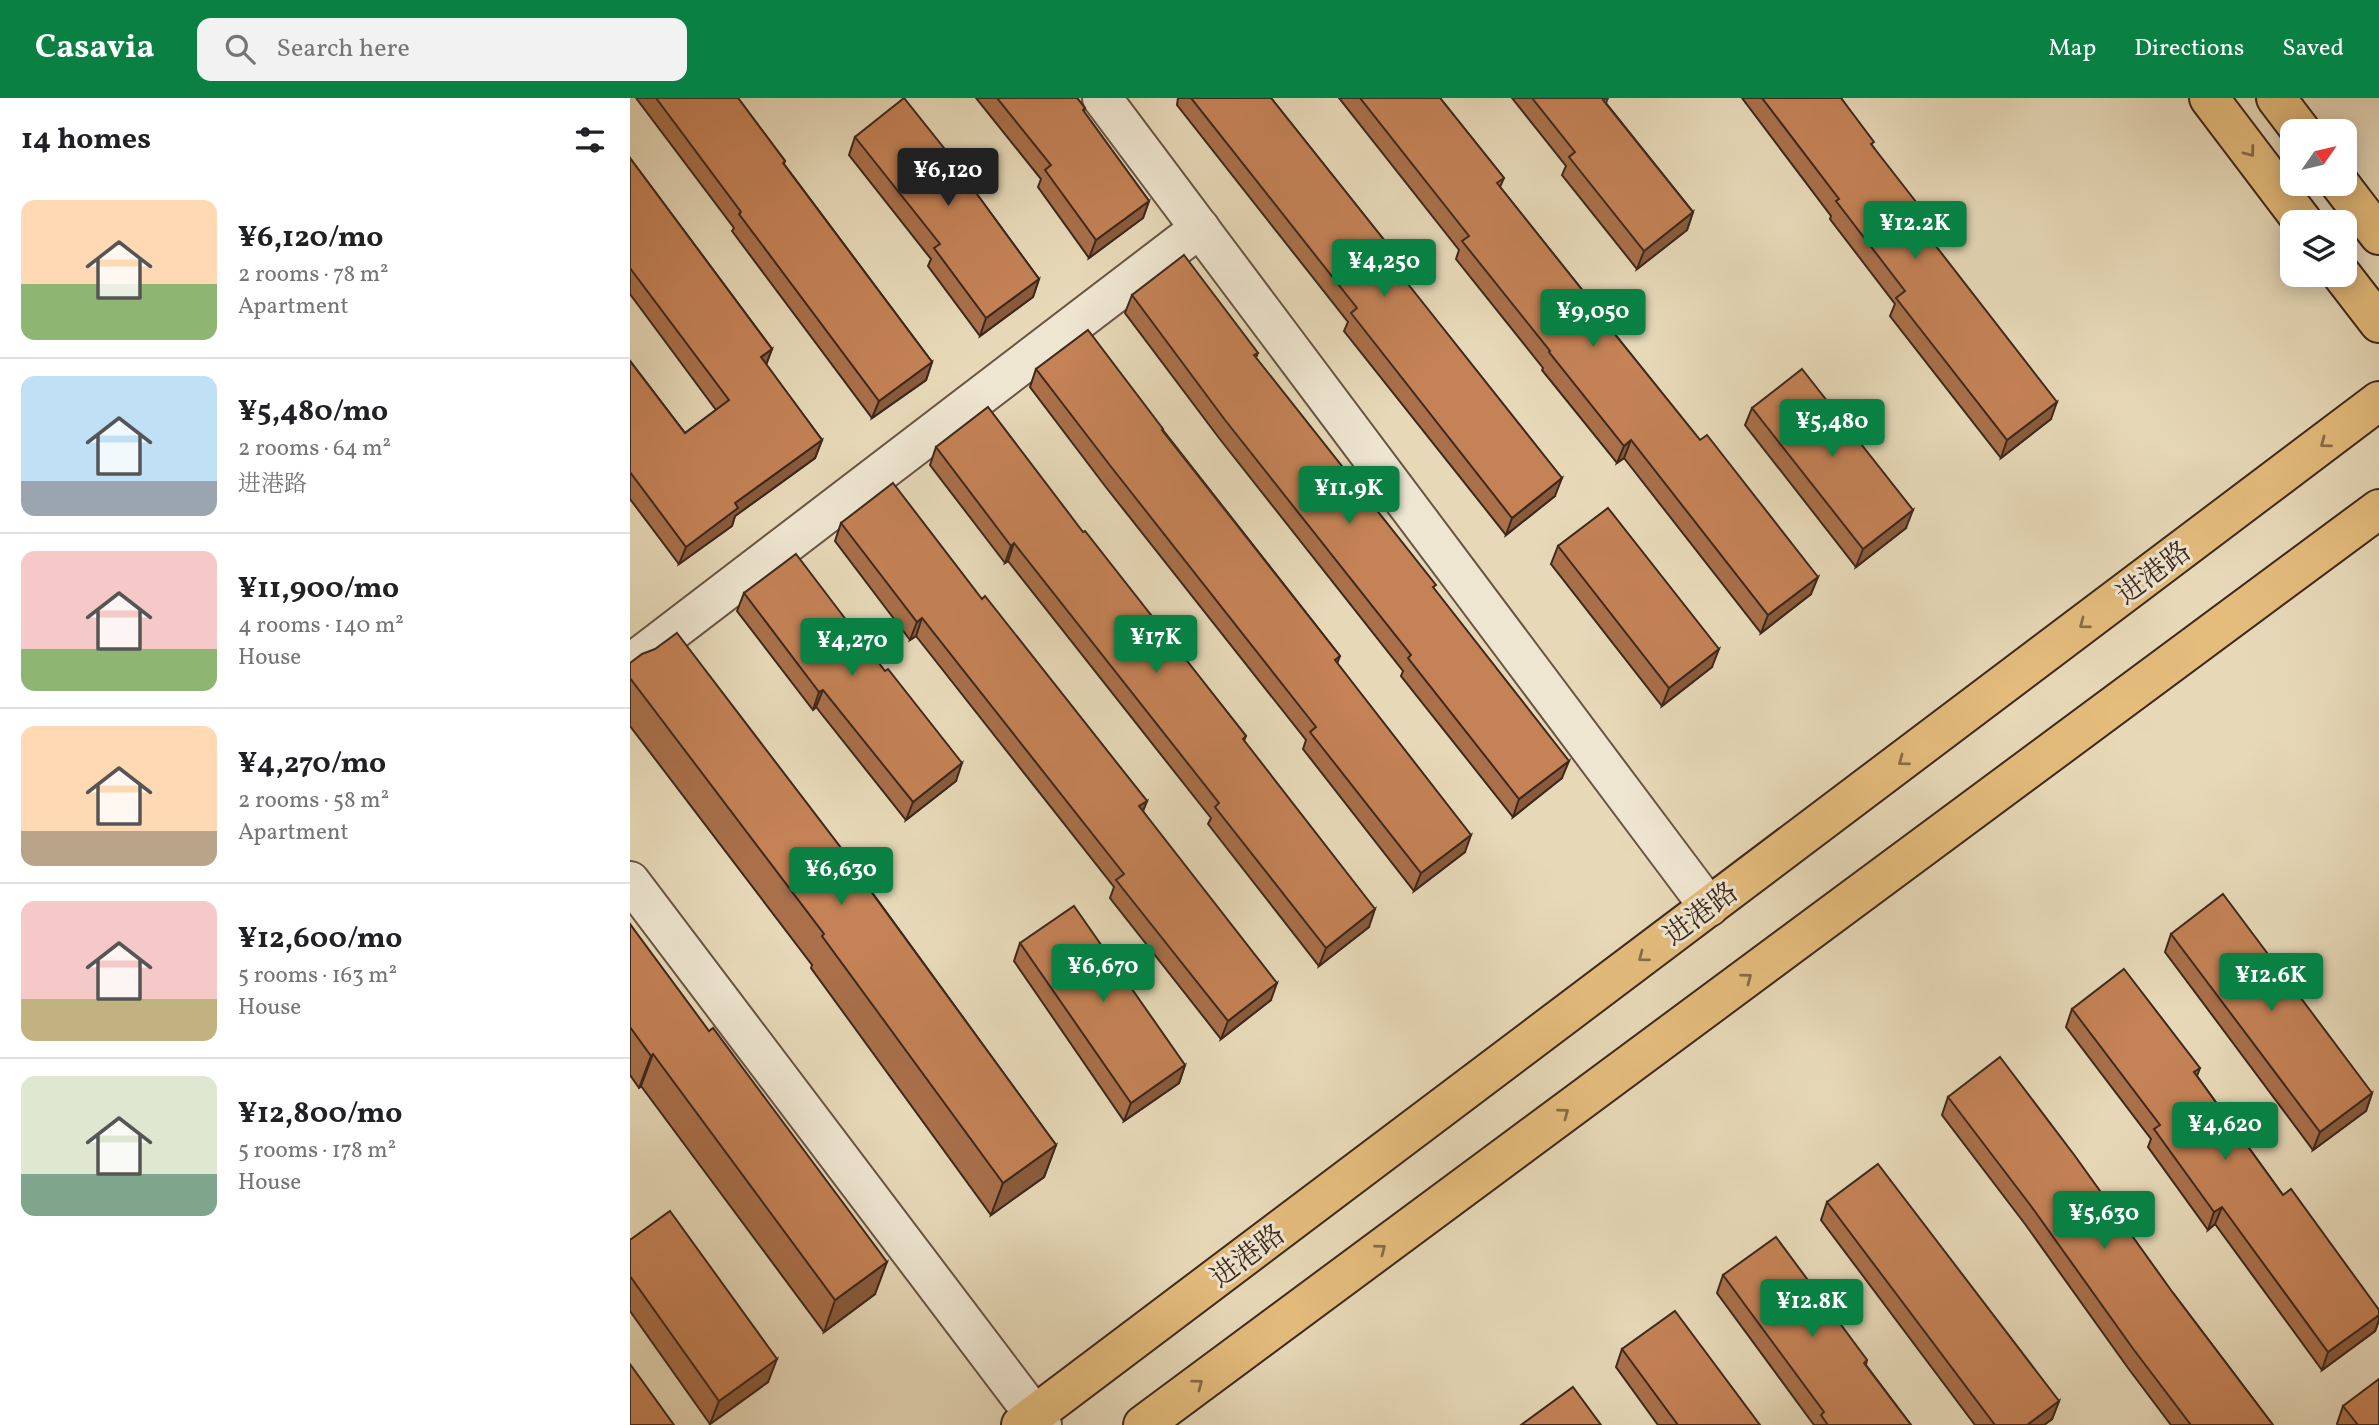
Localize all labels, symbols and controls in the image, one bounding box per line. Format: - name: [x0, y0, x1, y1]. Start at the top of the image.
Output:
- search box: [197, 18, 687, 81]
- text: Casavia: [35, 26, 155, 72]
- icon: search: [221, 30, 259, 68]
- text: Search here: [277, 31, 410, 67]
- text: Map: [2048, 32, 2096, 66]
- text: Directions: [2134, 32, 2244, 66]
- text: Saved: [2282, 32, 2344, 66]
- text: 14 homes: [21, 119, 151, 161]
- north arrow: [2280, 119, 2357, 196]
- map controls: [2280, 119, 2357, 287]
- icon: filters: [571, 121, 609, 159]
- one-way arrow: [2242, 145, 2254, 157]
- pin: ¥6,120: [891, 148, 1005, 208]
- text: ¥6,120: [913, 155, 983, 187]
- pin: ¥12.2K: [1858, 202, 1972, 261]
- text: ¥12.2K: [1880, 208, 1950, 240]
- button: layers: [2280, 210, 2357, 287]
- text: ¥6,120/mo: [238, 217, 384, 259]
- icon: home: [77, 228, 161, 312]
- pin: ¥4,250: [1327, 240, 1441, 299]
- text: ¥4,250: [1348, 246, 1420, 278]
- text: 2 rooms · 78 m²: [238, 259, 389, 291]
- pin: ¥9,050: [1536, 289, 1650, 349]
- text: Apartment: [238, 291, 349, 323]
- text: ¥9,050: [1557, 296, 1629, 328]
- text: ¥5,480/mo: [238, 391, 388, 433]
- pin: ¥5,480: [1775, 400, 1889, 459]
- icon: home: [77, 404, 161, 488]
- text: ¥5,480: [1796, 406, 1868, 438]
- text: 2 rooms · 64 m²: [238, 433, 391, 465]
- one-way arrow: [2320, 434, 2332, 447]
- pin: ¥11.9K: [1292, 466, 1406, 526]
- text: 进港路: [238, 469, 307, 501]
- text: ¥11.9K: [1315, 473, 1383, 505]
- street label: 进港路: [2109, 533, 2200, 615]
- text: ¥11,900/mo: [238, 568, 399, 610]
- icon: home: [77, 579, 161, 663]
- text: 4 rooms · 140 m²: [238, 610, 404, 642]
- one-way arrow: [2079, 615, 2092, 628]
- pin: ¥17K: [1115, 616, 1197, 675]
- pin: ¥4,270: [795, 618, 909, 678]
- text: ¥17K: [1130, 622, 1182, 654]
- text: ¥4,270: [816, 625, 888, 657]
- text: House: [238, 642, 301, 674]
- text: ¥4,270/mo: [238, 743, 386, 785]
- one-way arrow: [1898, 752, 1910, 765]
- icon: home: [77, 754, 161, 838]
- text: 2 rooms · 58 m²: [238, 785, 389, 817]
- text: Apartment: [238, 817, 349, 849]
- pin: ¥6,630: [784, 848, 898, 907]
- text: ¥6,630: [805, 854, 877, 886]
- street label: 进港路: [1656, 874, 1747, 956]
- text: ¥12,600/mo: [238, 918, 402, 960]
- icon: home: [77, 929, 161, 1013]
- pin: ¥6,670: [1046, 944, 1160, 1004]
- one-way arrow: [1638, 948, 1650, 961]
- text: ¥6,670: [1068, 951, 1138, 983]
- pin: ¥12.6K: [2214, 954, 2328, 1013]
- text: 5 rooms · 163 m²: [238, 960, 397, 992]
- text: ¥12.6K: [2235, 960, 2307, 992]
- one-way arrow: [1739, 974, 1751, 986]
- text: House: [238, 992, 301, 1024]
- text: ¥12,800/mo: [238, 1093, 402, 1135]
- pin: ¥4,620: [2168, 1102, 2282, 1162]
- icon: home: [77, 1104, 161, 1188]
- one-way arrow: [1556, 1109, 1569, 1122]
- text: ¥4,620: [2188, 1109, 2262, 1141]
- text: 5 rooms · 178 m²: [238, 1135, 396, 1167]
- text: House: [238, 1167, 301, 1199]
- pin: ¥5,630: [2047, 1192, 2161, 1251]
- text: ¥5,630: [2069, 1198, 2139, 1230]
- street label: 进港路: [1203, 1216, 1294, 1298]
- one-way arrow: [1373, 1245, 1386, 1257]
- pin: ¥12.8K: [1755, 1280, 1869, 1339]
- text: ¥12.8K: [1776, 1286, 1848, 1318]
- one-way arrow: [1190, 1380, 1203, 1393]

